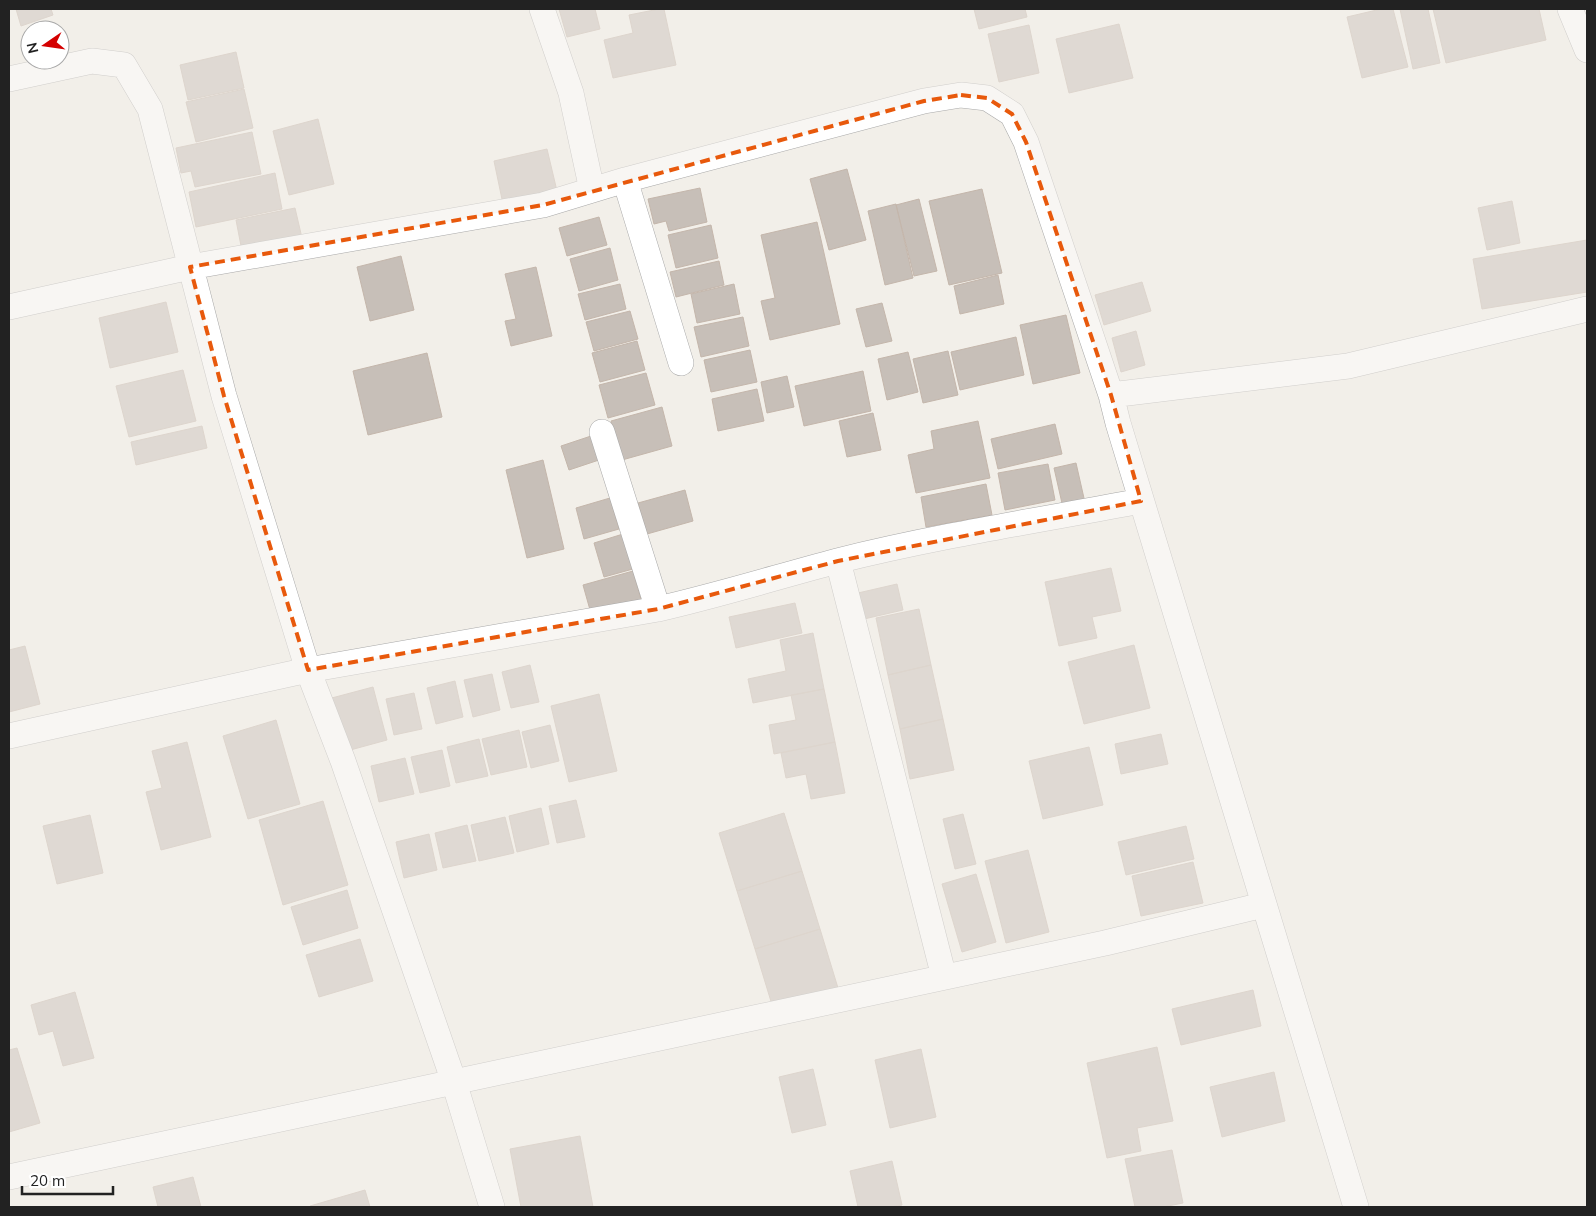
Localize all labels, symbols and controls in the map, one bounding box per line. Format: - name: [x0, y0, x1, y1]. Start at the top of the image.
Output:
- north arrow: [20, 20, 70, 70]
- text: N: [22, 41, 42, 55]
- scale bar: [22, 1164, 114, 1196]
- text: 20 m: [30, 1171, 65, 1190]

